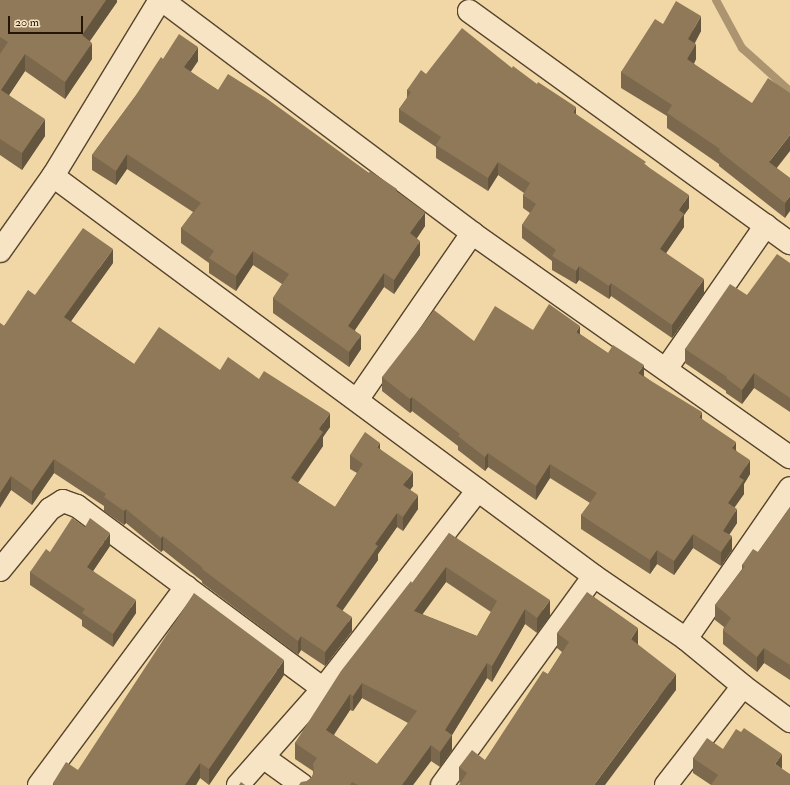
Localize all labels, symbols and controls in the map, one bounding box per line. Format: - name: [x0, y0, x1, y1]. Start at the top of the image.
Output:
- scale bar: [10, 8, 85, 34]
- text: 20 m: [15, 15, 39, 30]

